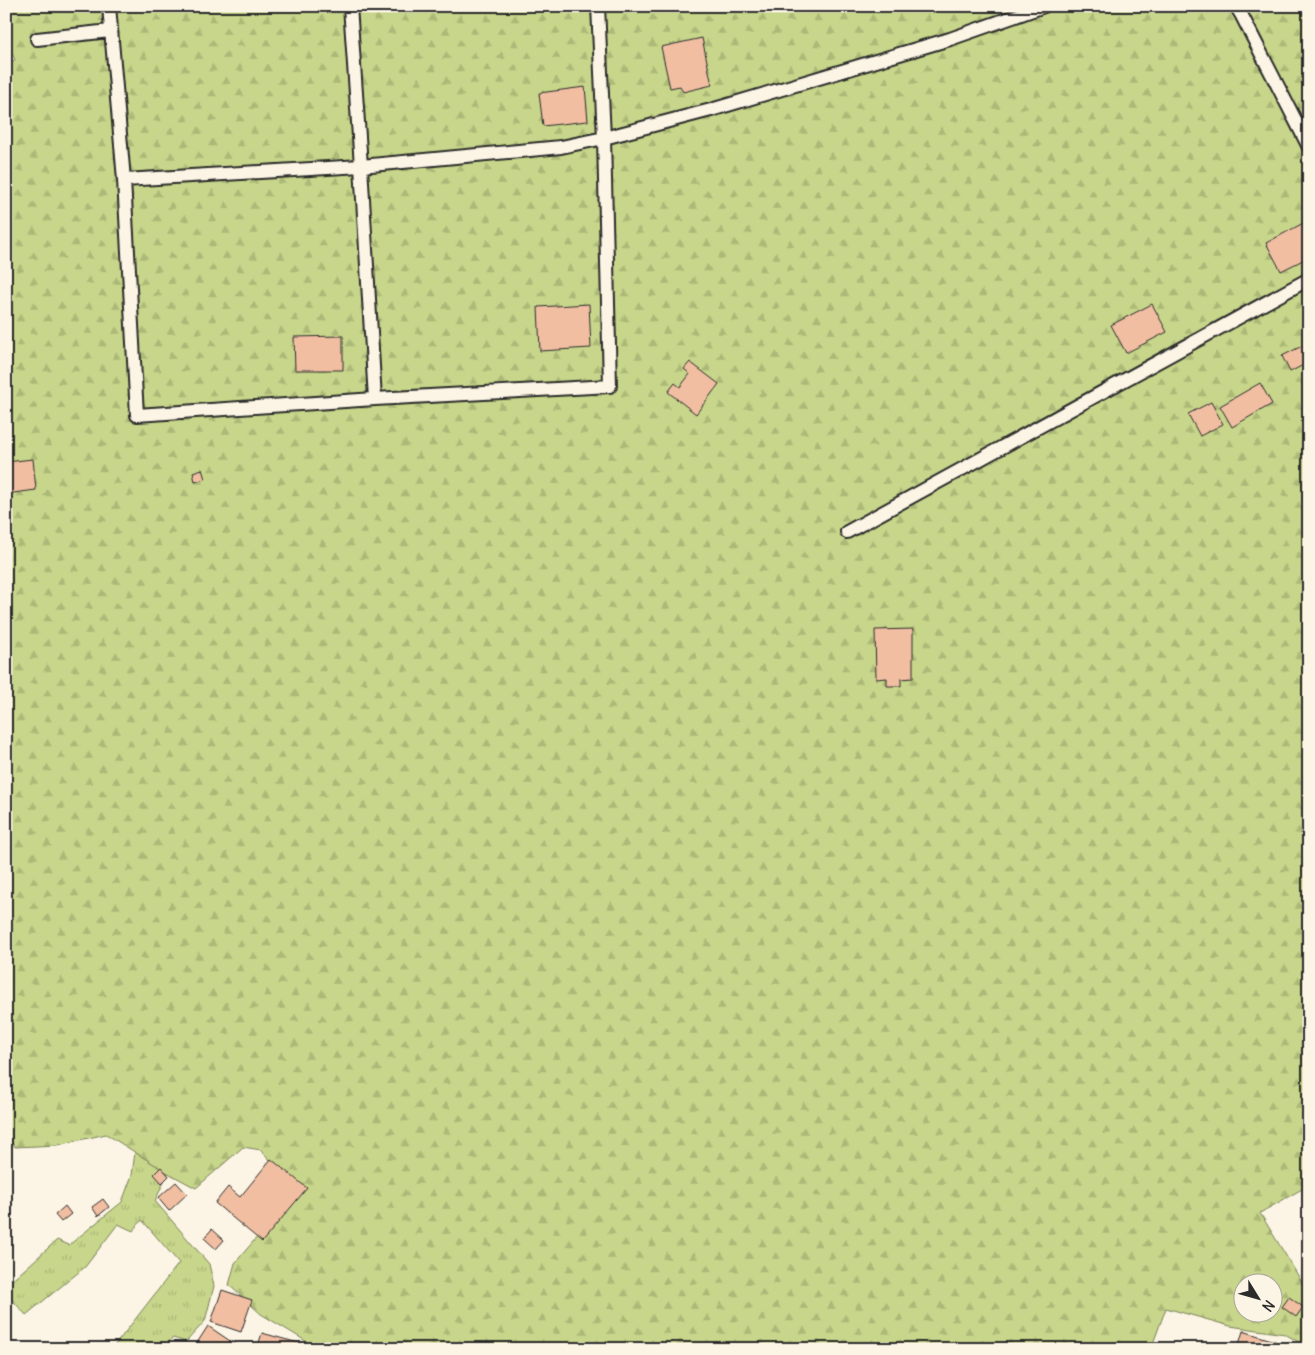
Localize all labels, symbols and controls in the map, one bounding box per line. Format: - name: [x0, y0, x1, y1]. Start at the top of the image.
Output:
- north arrow: [1232, 1272, 1282, 1322]
- text: N: [1258, 1297, 1278, 1315]

